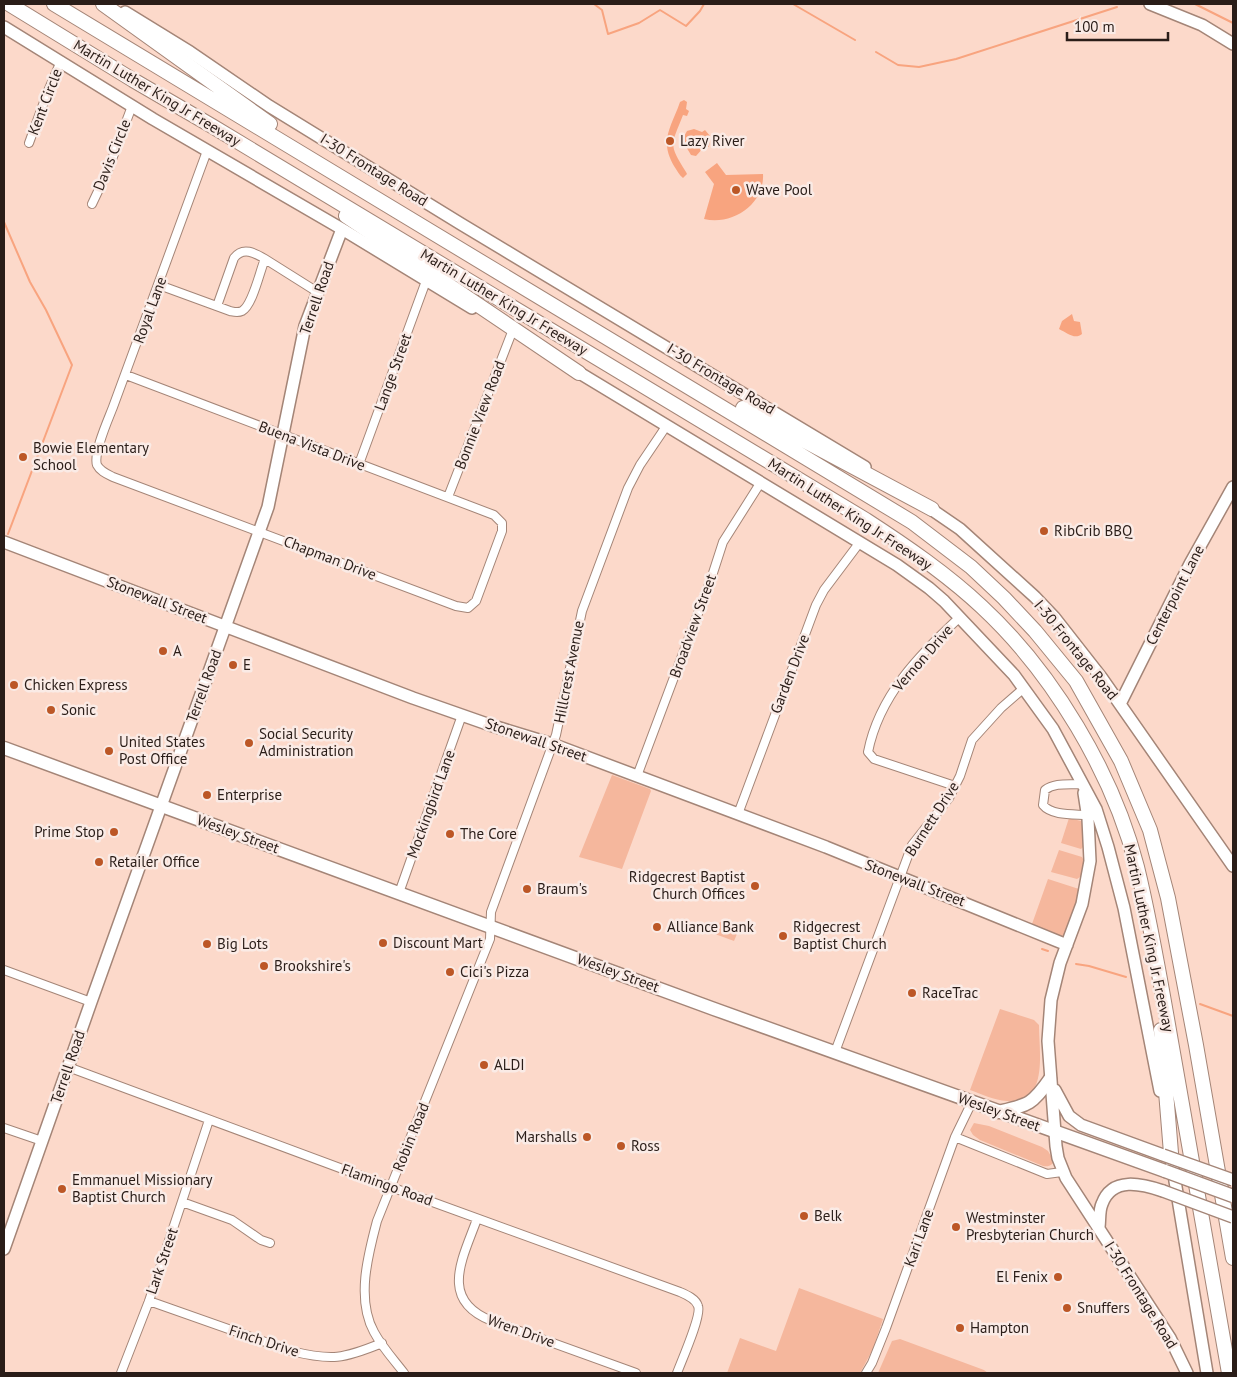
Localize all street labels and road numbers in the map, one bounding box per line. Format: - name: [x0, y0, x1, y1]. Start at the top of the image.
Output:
- street label: Martin Luther King Jr Freeway: [70, 35, 244, 150]
- street label: Kent Circle: [23, 66, 66, 138]
- street label: Davis Circle: [89, 116, 134, 193]
- street label: I-30 Frontage Road: [317, 129, 432, 210]
- street label: Martin Luther King Jr Freeway: [417, 244, 591, 359]
- street label: Terrell Road: [295, 259, 338, 337]
- street label: Royal Lane: [129, 274, 170, 346]
- street label: Lange Street: [370, 330, 415, 413]
- street label: I-30 Frontage Road: [664, 339, 779, 418]
- street label: Bonnie View Road: [450, 358, 509, 472]
- street label: Buena Vista Drive: [256, 416, 368, 475]
- street label: Martin Luther King Jr Freeway: [765, 453, 936, 574]
- street label: Chapman Drive: [281, 531, 379, 584]
- street label: Centerpoint Lane: [1141, 542, 1208, 648]
- street label: Broadview Street: [665, 571, 720, 680]
- street label: Stonewall Street: [104, 572, 210, 627]
- street label: I-30 Frontage Road: [1030, 596, 1123, 704]
- street label: Hillcrest Avenue: [549, 619, 588, 725]
- street label: Vernon Drive: [888, 620, 957, 696]
- street label: Garden Drive: [766, 632, 813, 716]
- street label: Terrell Road: [182, 647, 226, 725]
- street label: Stonewall Street: [483, 713, 589, 766]
- street label: Mockingbird Lane: [402, 747, 459, 861]
- street label: Burnett Drive: [900, 778, 963, 860]
- street label: Wesley Street: [194, 810, 282, 857]
- street label: Martin Luther King Jr Freeway: [1120, 842, 1179, 1034]
- street label: Stonewall Street: [862, 855, 968, 910]
- street label: Wesley Street: [574, 949, 662, 996]
- street label: Terrell Road: [46, 1028, 89, 1106]
- street label: Wesley Street: [955, 1088, 1043, 1135]
- street label: Robin Road: [388, 1100, 433, 1174]
- street label: Flamingo Road: [339, 1159, 435, 1210]
- street label: Kari Lane: [899, 1206, 938, 1269]
- street label: Lark Street: [141, 1225, 182, 1297]
- street label: I-30 Frontage Road: [1101, 1237, 1182, 1352]
- street label: Wren Drive: [485, 1310, 557, 1351]
- street label: Finch Drive: [227, 1320, 302, 1361]

